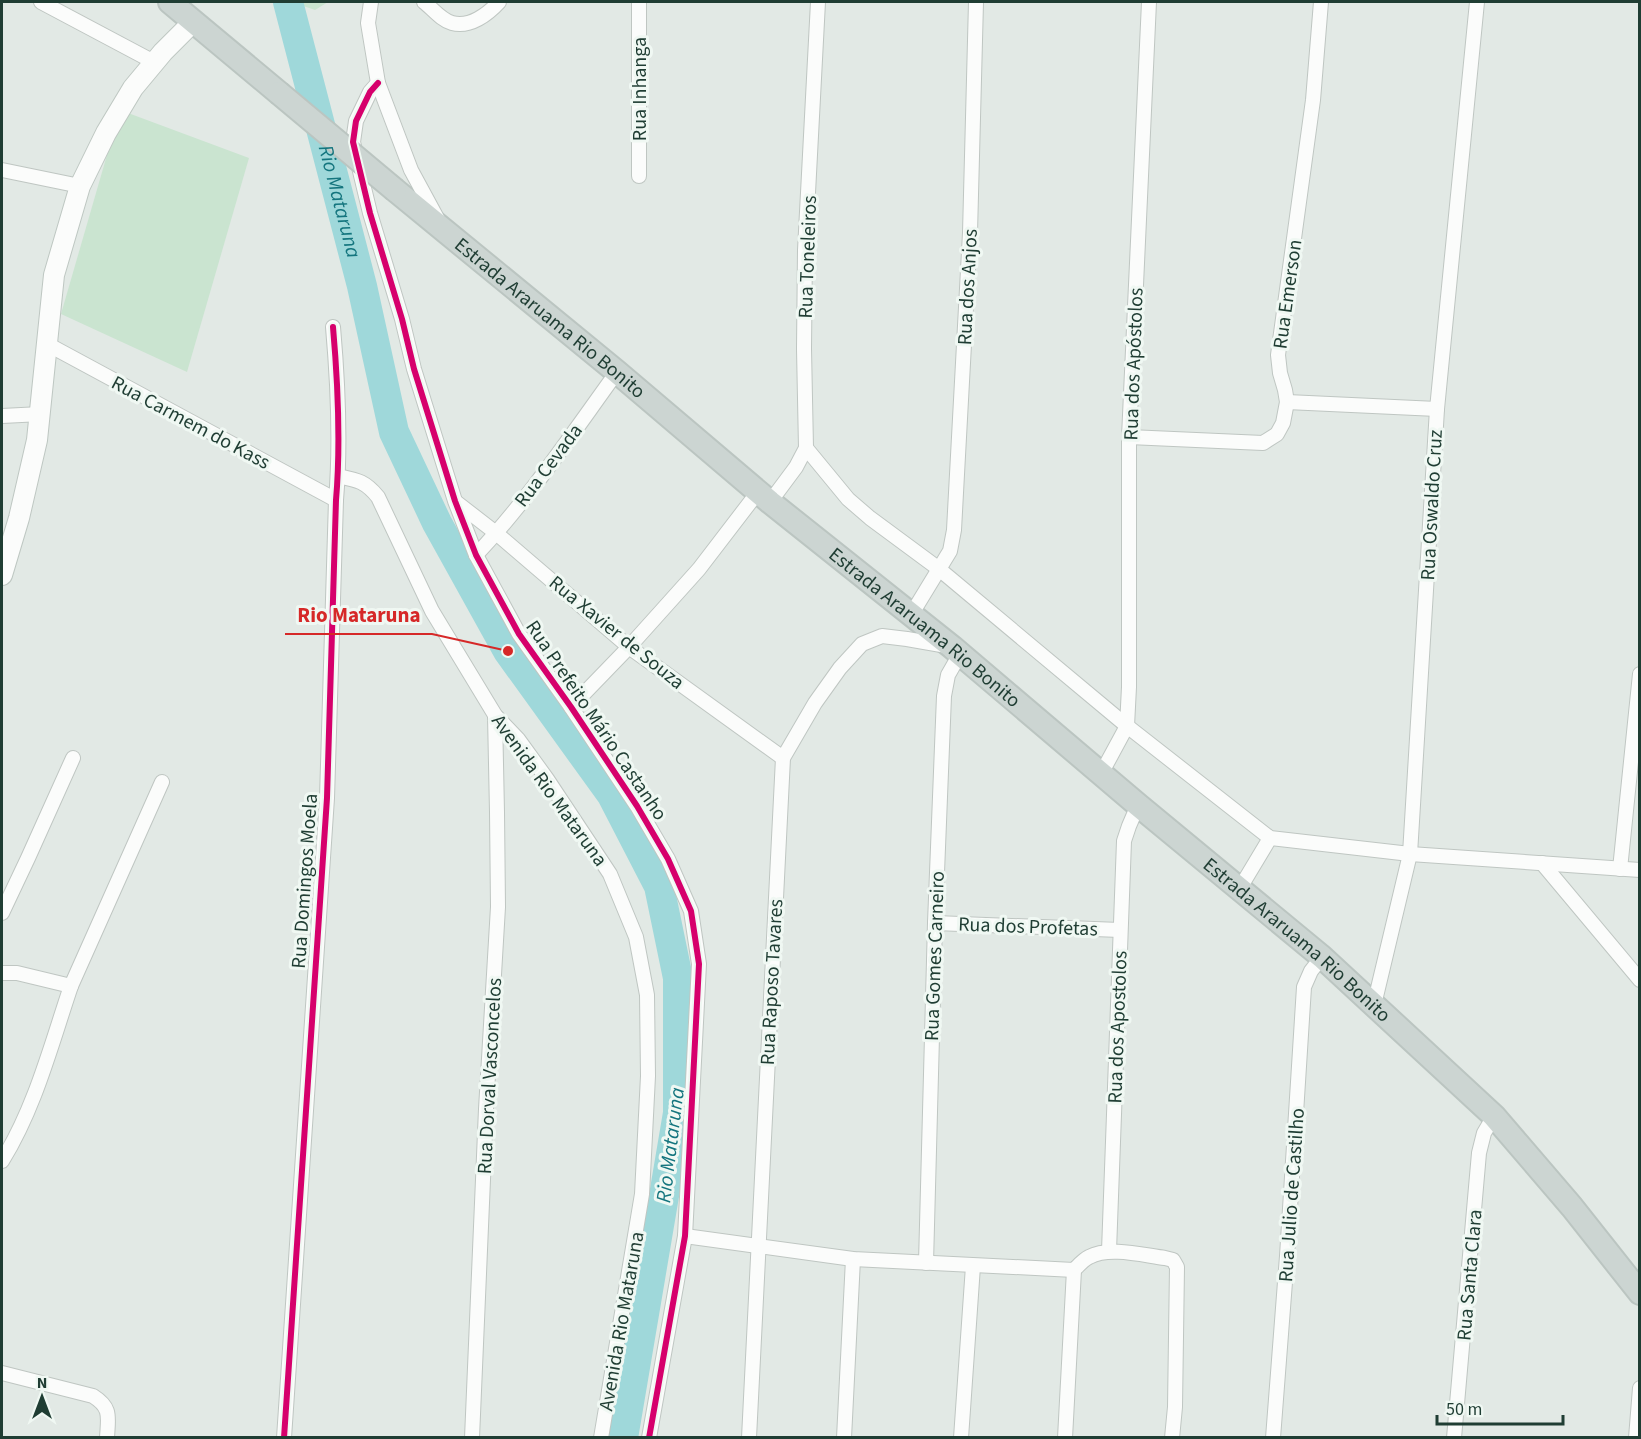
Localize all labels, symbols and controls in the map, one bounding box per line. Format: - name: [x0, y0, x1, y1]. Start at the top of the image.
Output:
- street label: Rua Inhanga: [626, 37, 654, 141]
- water label: Rio Mataruna: [311, 141, 369, 261]
- street label: Rua Toneleiros: [792, 195, 824, 319]
- street label: Rua dos Anjos: [951, 228, 985, 346]
- street label: Estrada Araruama Rio Bonito: [448, 231, 651, 405]
- street label: Rua Emerson: [1266, 238, 1310, 351]
- street label: Rua dos Apóstolos: [1117, 287, 1151, 441]
- street label: Rua Carmem do Kass: [106, 369, 275, 477]
- street label: Rua Cevada: [508, 418, 589, 513]
- street label: Rua Oswaldo Cruz: [1414, 429, 1450, 581]
- street label: Estrada Araruama Rio Bonito: [823, 541, 1026, 714]
- street label: Rua Xavier de Souza: [543, 569, 690, 696]
- callout: Rio Mataruna: [285, 595, 432, 634]
- text: Rio Mataruna: [297, 600, 421, 630]
- street label: Rua Prefeito Mário Castanho: [519, 615, 674, 826]
- street label: Avenida Rio Mataruna: [484, 709, 614, 872]
- street label: Rua Domingos Moela: [285, 793, 325, 970]
- street label: Estrada Araruama Rio Bonito: [1197, 851, 1397, 1029]
- street label: Rua Gomes Carneiro: [918, 870, 952, 1042]
- street label: Rua Raposo Tavares: [754, 898, 790, 1066]
- street label: Rua dos Profetas: [958, 911, 1098, 943]
- street label: Rua dos Apostolos: [1101, 950, 1135, 1104]
- street label: Rua Dorval Vasconcelos: [471, 977, 509, 1175]
- water label: Rio Mataruna: [648, 1086, 692, 1204]
- street label: Rua Julio de Castilho: [1272, 1107, 1312, 1283]
- street label: Rua Santa Clara: [1450, 1208, 1490, 1342]
- street label: Avenida Rio Mataruna: [592, 1229, 652, 1413]
- north arrow: [12, 1367, 72, 1427]
- text: N: [37, 1372, 47, 1394]
- scale bar: [1437, 1388, 1563, 1426]
- text: 50 m: [1446, 1397, 1482, 1422]

